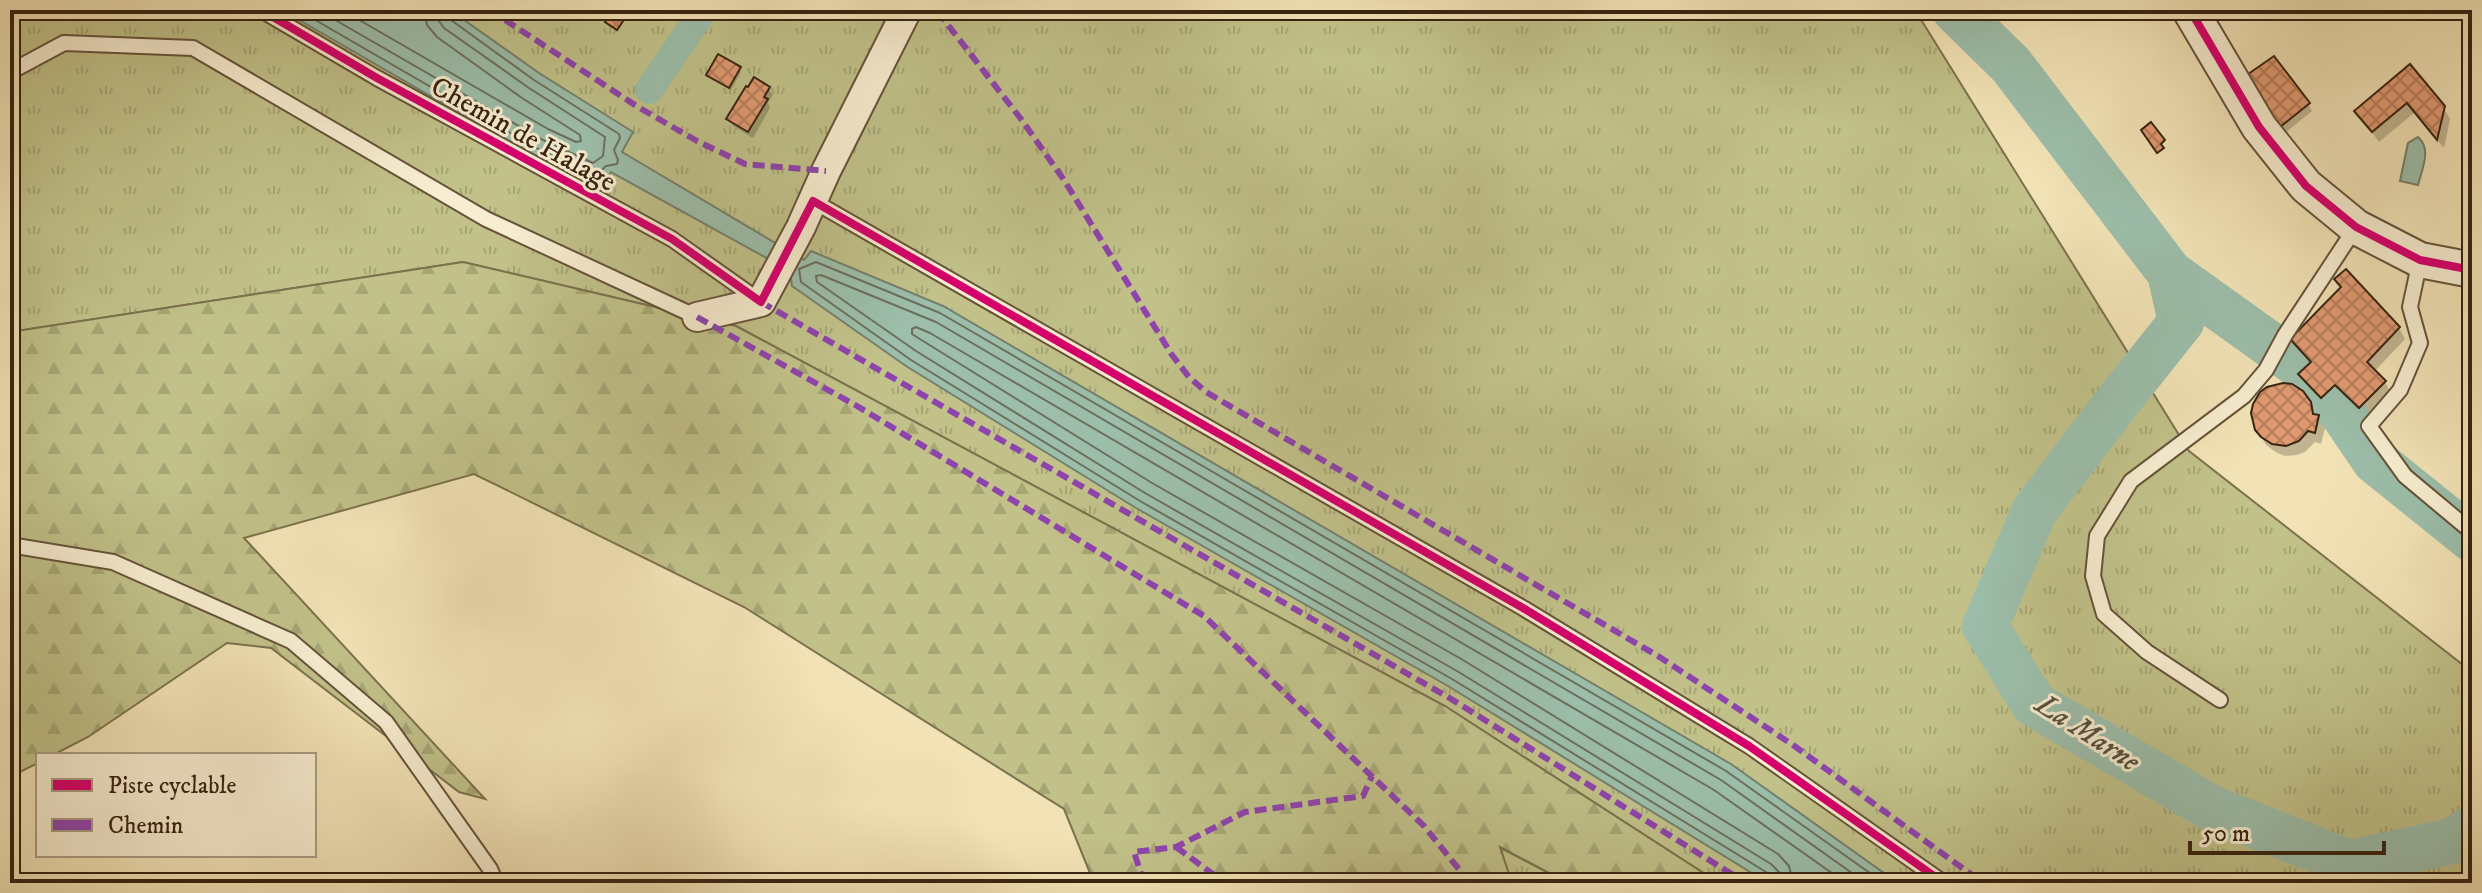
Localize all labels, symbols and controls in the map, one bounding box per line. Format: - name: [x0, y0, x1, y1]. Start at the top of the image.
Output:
- street label: Chemin de Halage: [425, 69, 622, 200]
- water label: La Marne: [2027, 685, 2147, 781]
- legend: [36, 753, 316, 857]
- text: Piste cyclable: [108, 771, 236, 801]
- scale bar: [2190, 805, 2384, 855]
- text: Chemin: [108, 811, 184, 841]
- text: 50 m: [2202, 819, 2250, 849]

